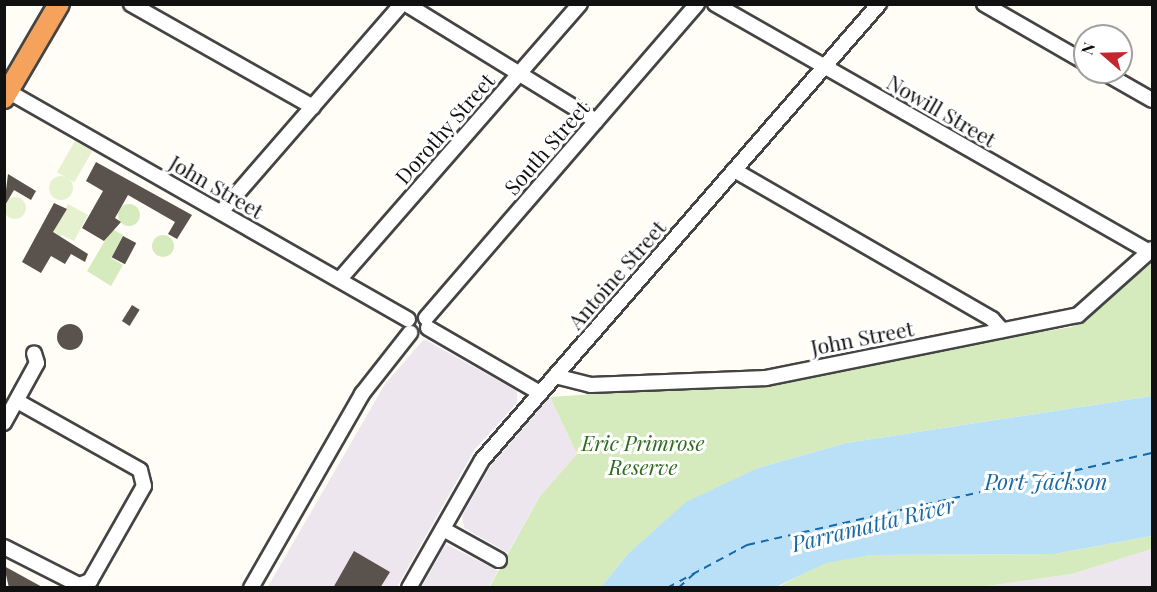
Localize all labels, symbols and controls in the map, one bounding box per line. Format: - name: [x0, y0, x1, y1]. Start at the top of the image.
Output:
- north arrow: [1073, 24, 1133, 84]
- text: N: [1076, 39, 1099, 57]
- street label: Dorothy Street: [389, 67, 499, 189]
- street label: Nowill Street: [883, 69, 1001, 151]
- street label: South Street: [498, 95, 594, 199]
- street label: John Street: [166, 149, 268, 223]
- street label: Antoine Street: [562, 215, 670, 333]
- street label: John Street: [808, 315, 916, 359]
- park label: Eric Primrose Reserve: [582, 429, 704, 479]
- water label: Port Jackson: [985, 469, 1107, 495]
- water label: Parramatta River: [789, 491, 957, 557]

